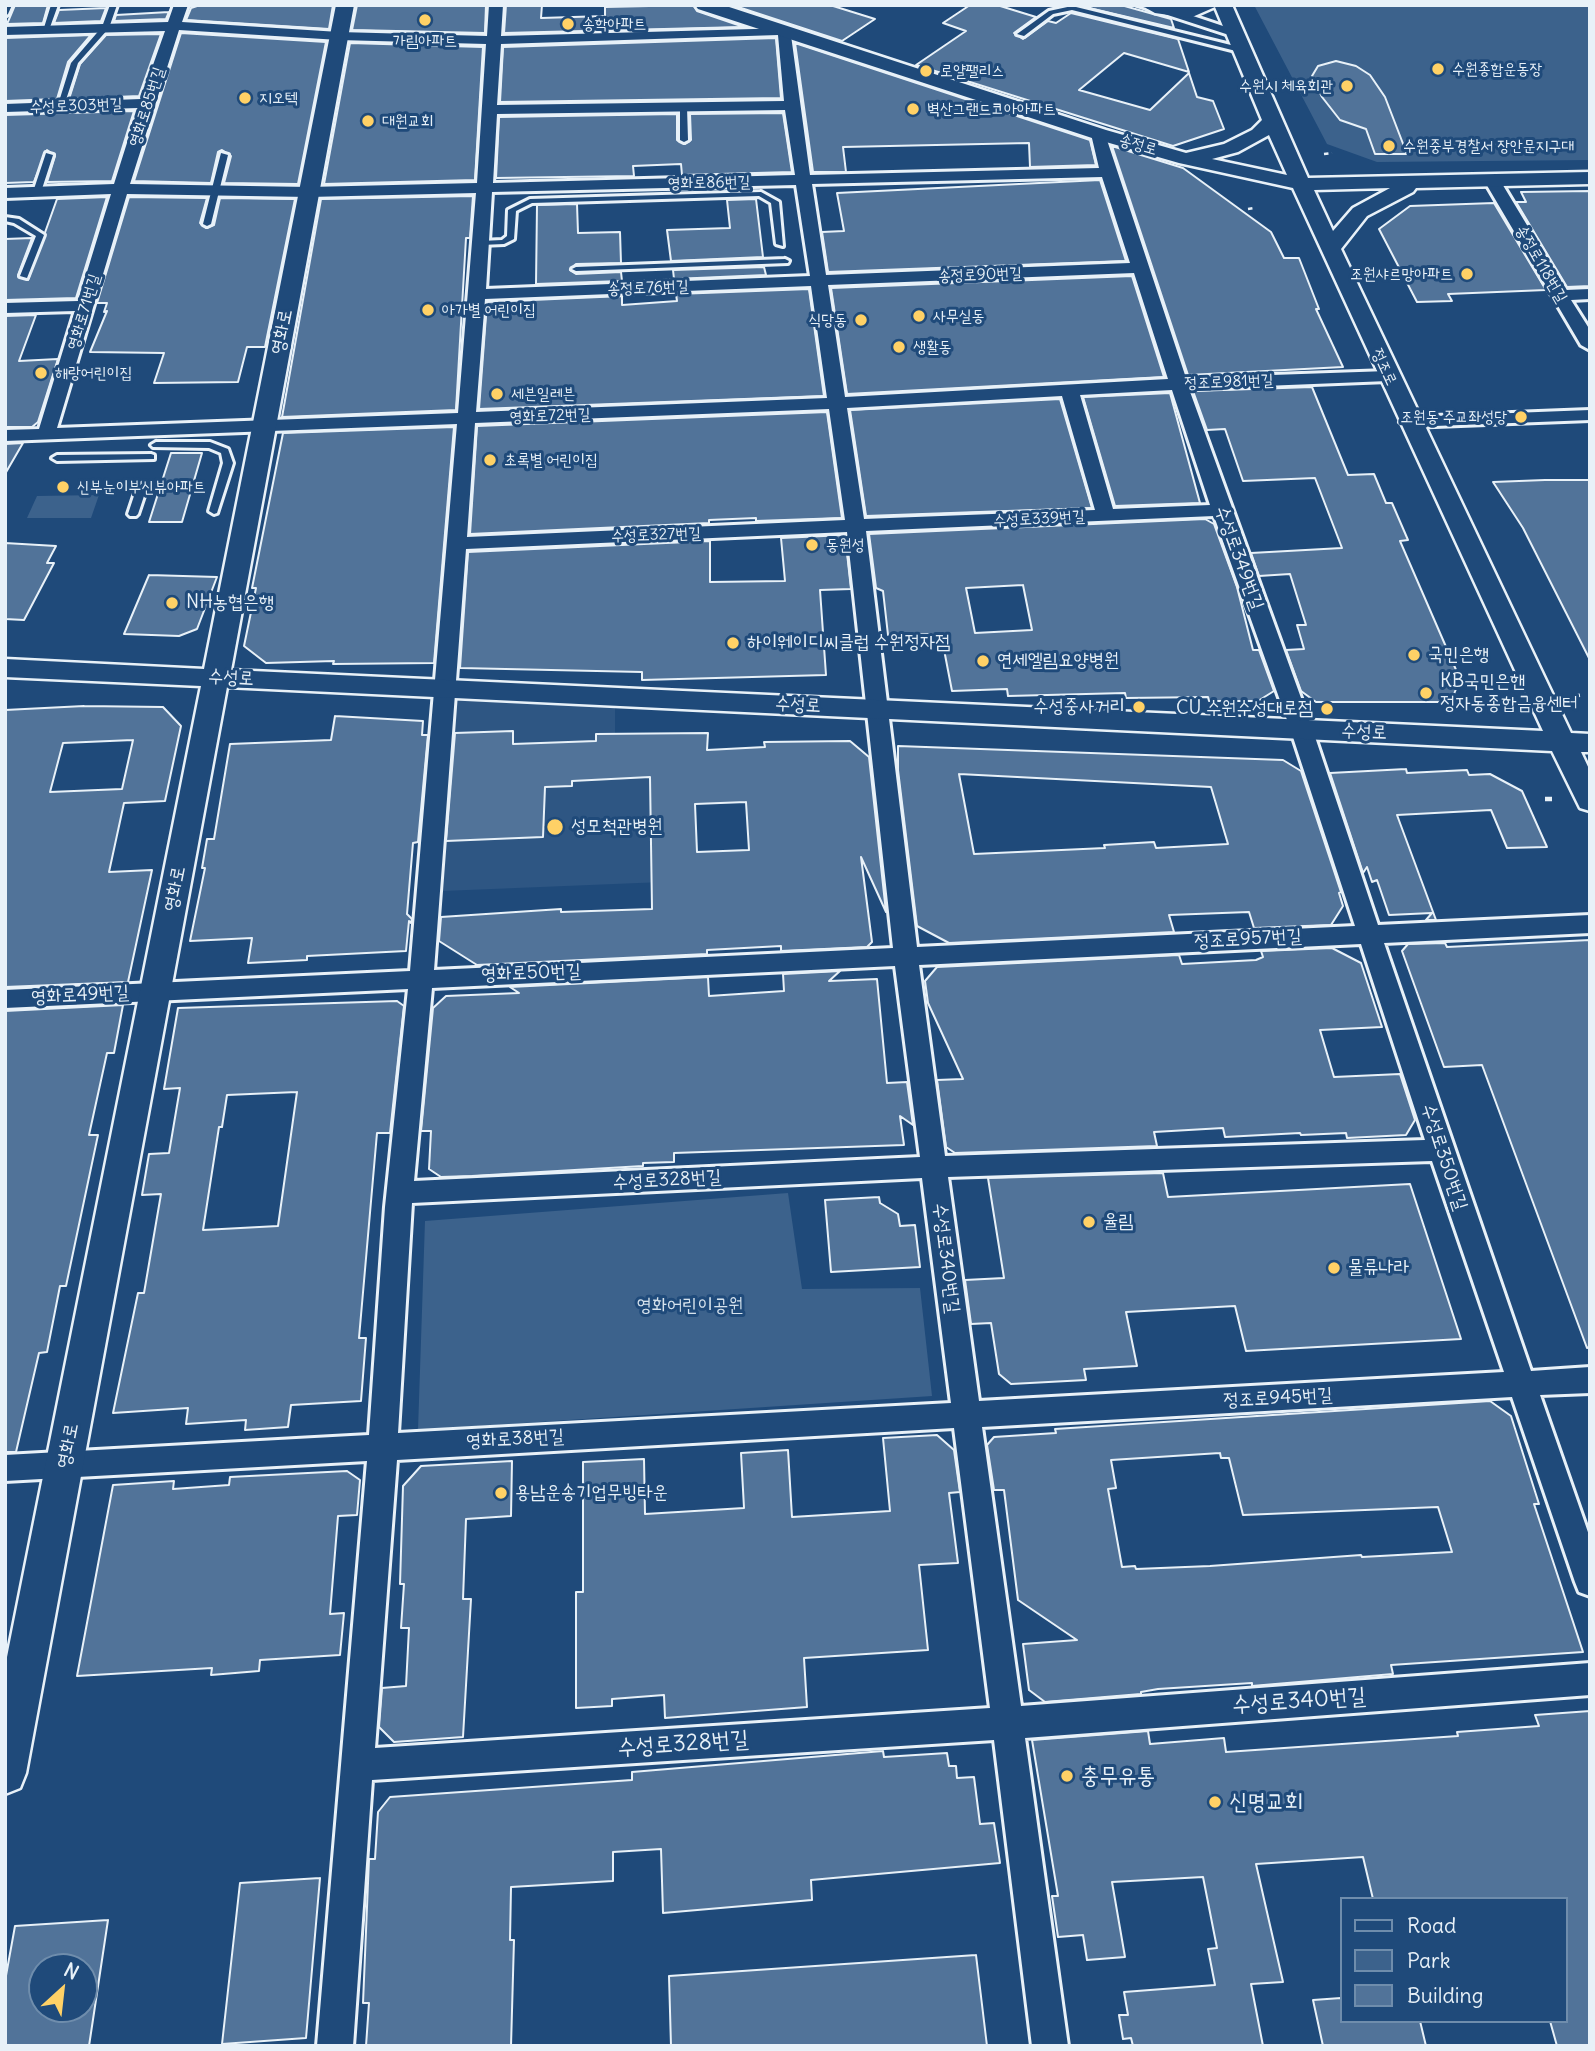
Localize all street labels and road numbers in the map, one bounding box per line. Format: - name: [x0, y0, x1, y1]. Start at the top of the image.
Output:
- street label: 영화로85번길: [125, 65, 169, 149]
- street label: 수성로303번길: [29, 95, 123, 117]
- street label: 송정로: [1117, 130, 1159, 160]
- street label: 영화로86번길: [667, 173, 751, 193]
- street label: 송정로118번길: [1511, 222, 1571, 306]
- street label: 송정로90번길: [938, 264, 1022, 286]
- street label: 영화로71번길: [63, 272, 105, 352]
- street label: 송정로76번길: [607, 277, 689, 299]
- street label: 영화로: [266, 307, 298, 357]
- street label: 정조로: [1367, 345, 1401, 389]
- street label: 정조로981번길: [1184, 371, 1274, 393]
- street label: 영화로72번길: [509, 405, 591, 427]
- street label: 수성로349번길: [1210, 503, 1268, 613]
- street label: 수성로339번길: [993, 507, 1085, 531]
- street label: 수성로327번길: [611, 524, 701, 546]
- street label: 수성로: [208, 665, 254, 691]
- street label: 수성로: [775, 692, 821, 718]
- street label: 수성로: [1341, 720, 1387, 744]
- street label: 영화로: [159, 864, 191, 914]
- street label: 정조로957번길: [1194, 925, 1302, 953]
- street label: 영화로50번길: [481, 960, 581, 986]
- street label: 영화로49번길: [30, 981, 130, 1009]
- street label: 수성로350번길: [1416, 1101, 1472, 1213]
- street label: 수성로328번길: [612, 1166, 722, 1194]
- street label: 수성로340번길: [928, 1202, 964, 1314]
- street label: 정조로945번길: [1223, 1384, 1333, 1412]
- street label: 영화로: [52, 1421, 84, 1471]
- street label: 영화로38번길: [465, 1425, 565, 1453]
- street label: 수성로340번길: [1231, 1683, 1367, 1719]
- street label: 수성로328번길: [616, 1726, 750, 1762]

